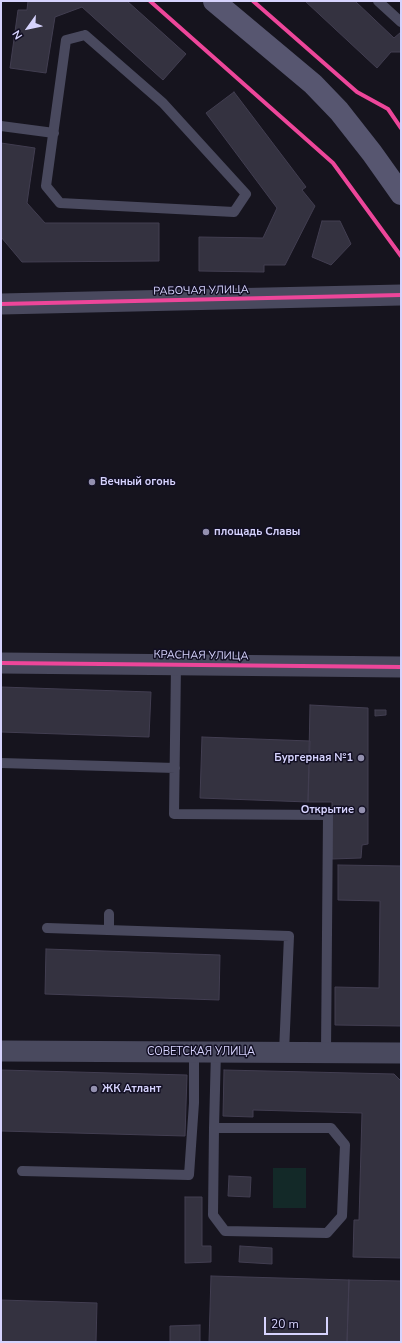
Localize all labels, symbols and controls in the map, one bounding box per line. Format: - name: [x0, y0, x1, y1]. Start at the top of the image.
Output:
- north arrow: [8, 8, 48, 48]
- text: N: [9, 27, 26, 42]
- street label: РАБОЧАЯ УЛИЦА: [153, 284, 249, 298]
- place label: Вечный огонь: [100, 475, 176, 489]
- marker: Вечный огонь: [87, 477, 97, 487]
- place label: площадь Славы: [214, 525, 300, 539]
- marker: площадь Славы: [201, 527, 211, 537]
- street label: КРАСНАЯ УЛИЦА: [153, 649, 249, 663]
- place label: Бургерная №1: [274, 751, 353, 765]
- marker: Бургерная №1: [356, 753, 366, 763]
- place label: Открытие: [301, 803, 354, 817]
- marker: Открытие: [357, 805, 367, 815]
- street label: СОВЕТСКАЯ УЛИЦА: [147, 1045, 255, 1059]
- place label: ЖК Атлант: [102, 1082, 161, 1096]
- marker: ЖК Атлант: [89, 1084, 99, 1094]
- scale bar: [266, 1309, 330, 1335]
- text: 20 m: [271, 1316, 299, 1332]

